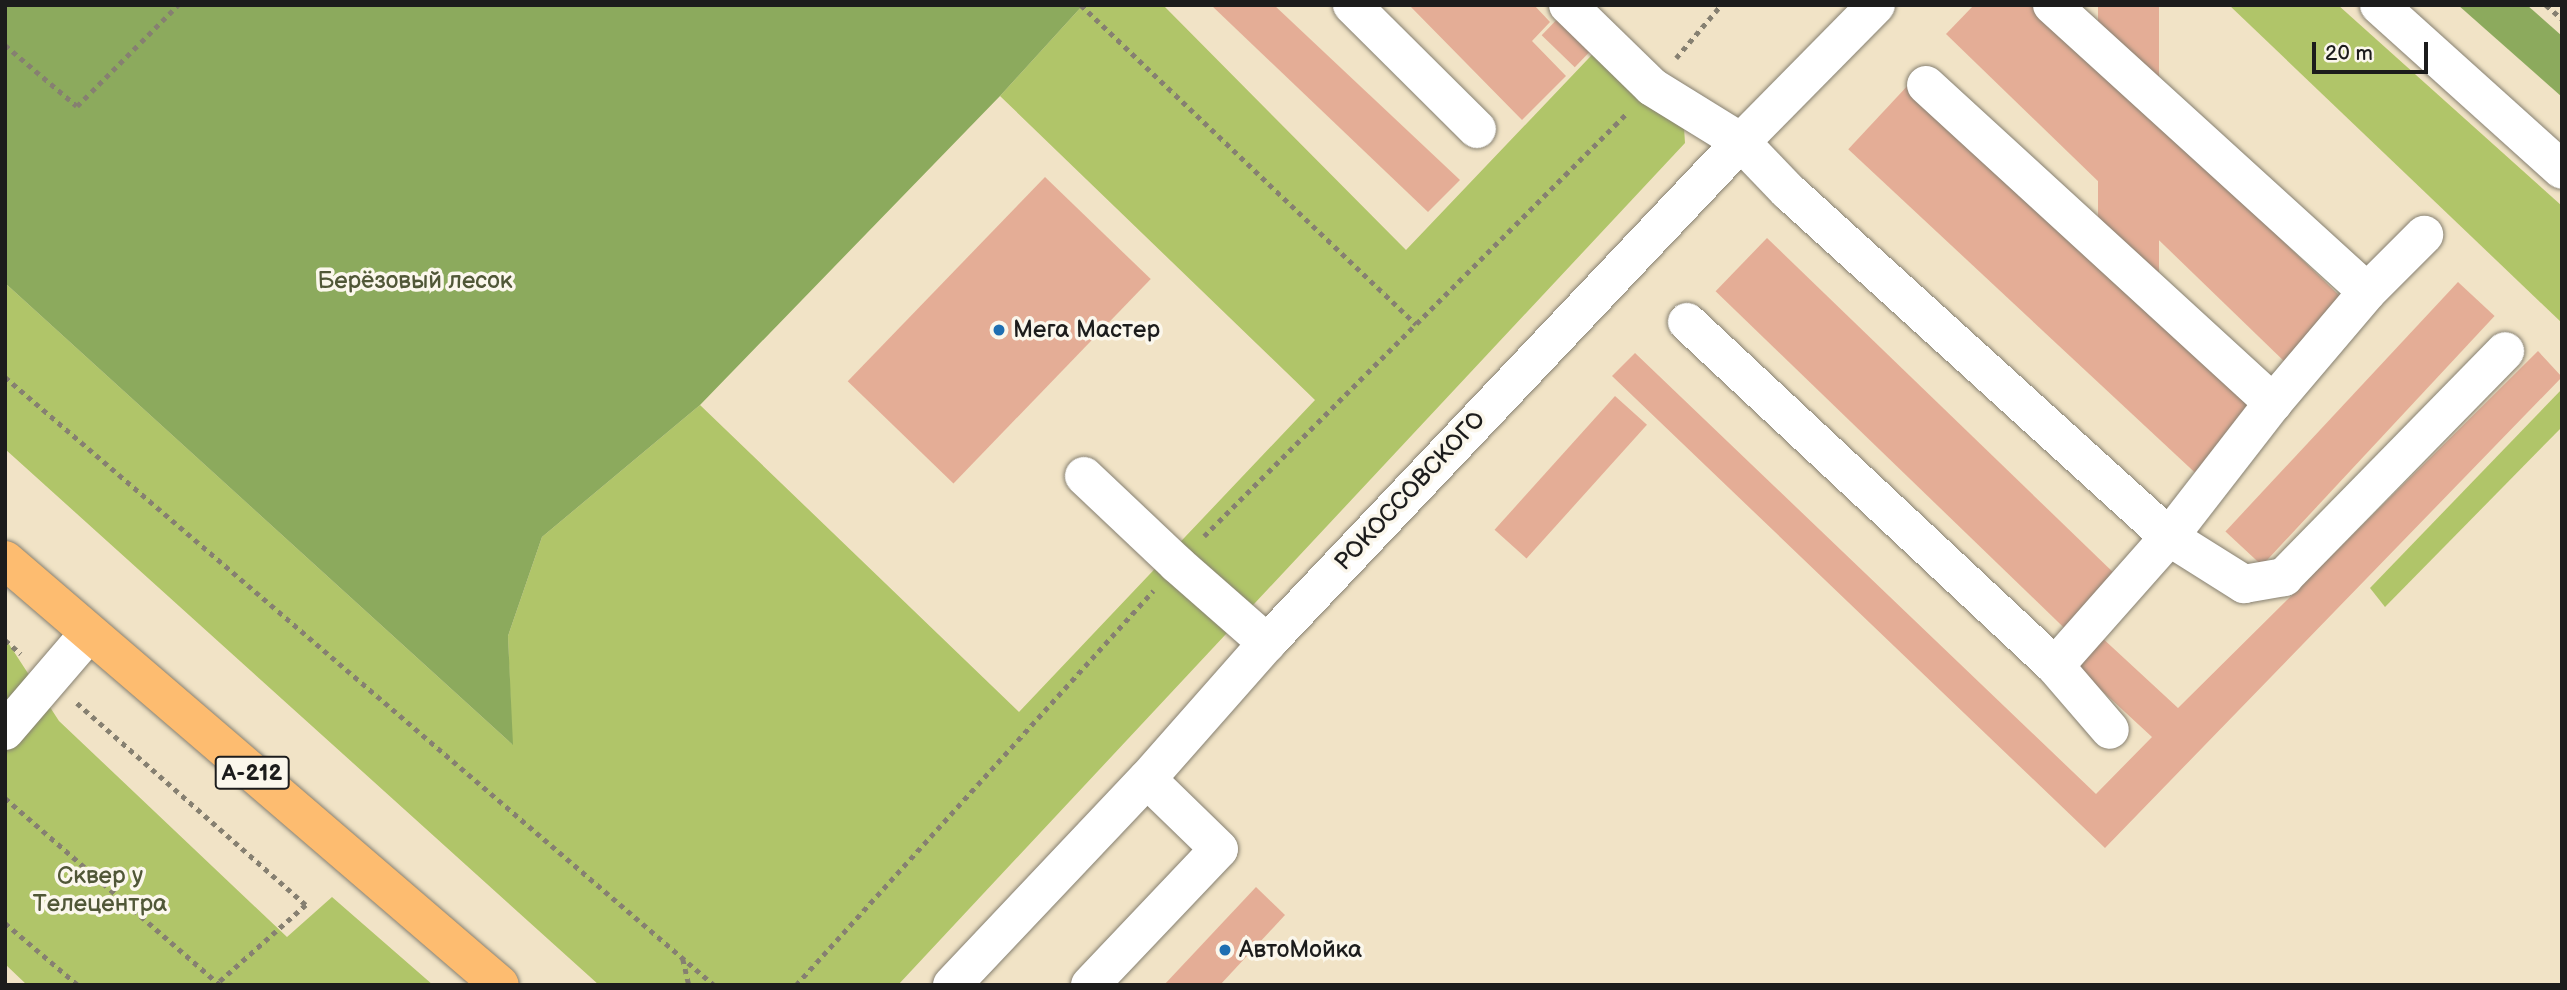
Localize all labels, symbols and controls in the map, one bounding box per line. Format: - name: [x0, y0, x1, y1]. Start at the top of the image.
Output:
- scale bar: [2315, 28, 2430, 72]
- text: 20 m: [2325, 41, 2373, 66]
- park label: Берёзовый лесок: [318, 267, 512, 295]
- place label: Мега Мастер: [1013, 316, 1160, 344]
- marker: Мега Мастер: [991, 322, 1007, 338]
- street label: РОКОССОВСКОГО: [1329, 405, 1491, 577]
- road number: А-212: [214, 754, 290, 792]
- park label: Сквер у Телецентра: [33, 862, 167, 918]
- place label: АвтоМойка: [1239, 936, 1362, 964]
- marker: АвтоМойка: [1217, 942, 1233, 958]

